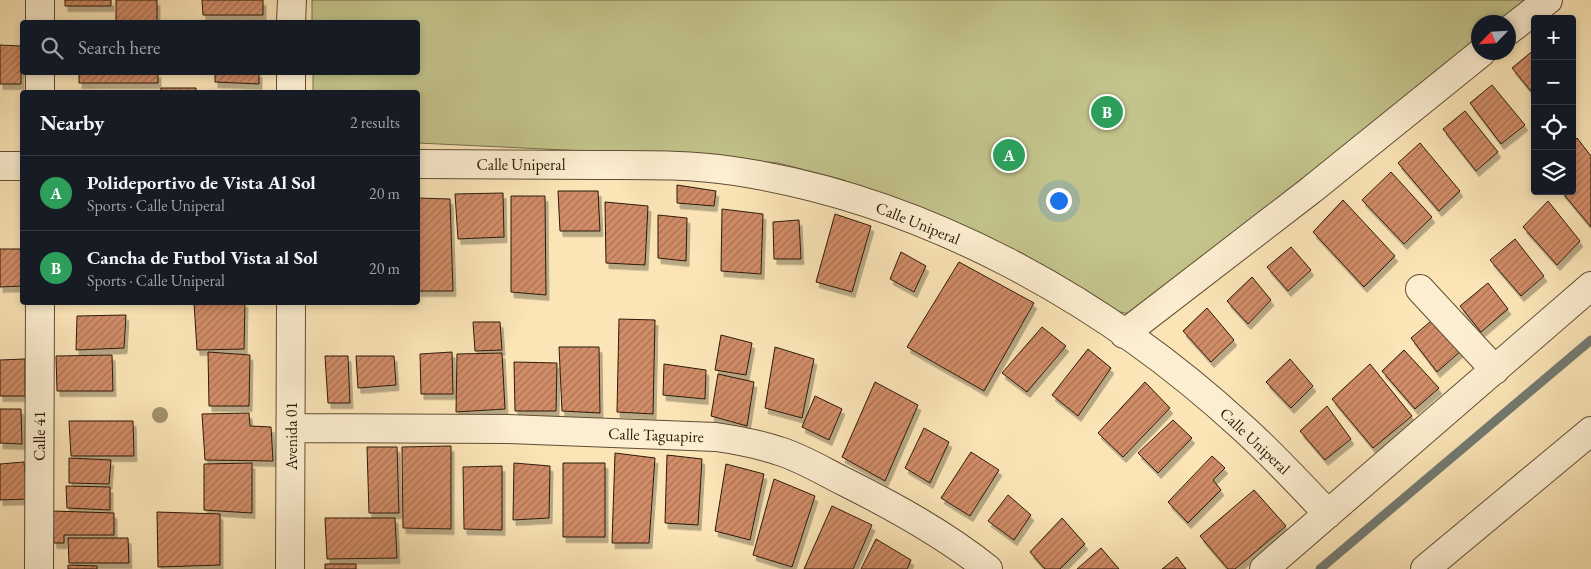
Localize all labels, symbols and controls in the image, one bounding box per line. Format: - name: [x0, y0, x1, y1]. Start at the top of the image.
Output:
- north arrow: [1471, 15, 1516, 60]
- map controls: [1531, 15, 1576, 195]
- button: +: [1531, 15, 1576, 60]
- search box: [20, 20, 420, 75]
- icon: search: [38, 34, 66, 62]
- text: Search here: [78, 35, 160, 60]
- button: −: [1531, 60, 1576, 105]
- pin: B: [1091, 93, 1123, 131]
- button: locate: [1531, 105, 1576, 150]
- text: Nearby: [40, 109, 104, 136]
- text: 2 results: [350, 112, 400, 133]
- pin: A: [993, 136, 1025, 174]
- button: layers: [1531, 150, 1576, 195]
- street label: Calle Uniperal: [476, 154, 566, 175]
- text: Polideportivo de Vista Al Sol: [87, 170, 316, 195]
- text: A: [50, 183, 62, 204]
- text: 20 m: [369, 183, 400, 204]
- your location: [1046, 188, 1072, 214]
- text: Sports · Calle Uniperal: [87, 195, 225, 216]
- street label: Calle Uniperal: [873, 197, 963, 249]
- text: Cancha de Futbol Vista al Sol: [87, 245, 318, 270]
- text: B: [51, 258, 61, 279]
- text: 20 m: [369, 258, 400, 279]
- text: Sports · Calle Uniperal: [87, 270, 225, 291]
- street label: Avenida 01: [281, 402, 302, 471]
- street label: Calle Uniperal: [1215, 403, 1295, 479]
- street label: Calle 41: [29, 411, 50, 461]
- street label: Calle Taguapire: [608, 423, 704, 447]

